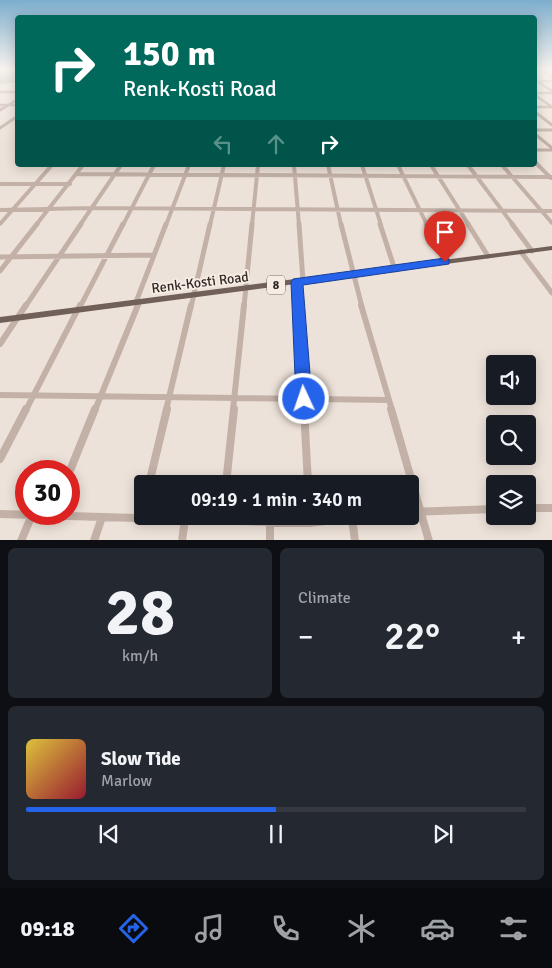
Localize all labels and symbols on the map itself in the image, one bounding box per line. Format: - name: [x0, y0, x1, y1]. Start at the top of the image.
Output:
- pin: [424, 211, 466, 262]
- street label: Renk-Kosti Road: [150, 268, 250, 297]
- road number: 8: [267, 276, 285, 294]
- position arrow: [277, 372, 329, 424]
- speed limit sign: 30: [15, 460, 80, 525]

